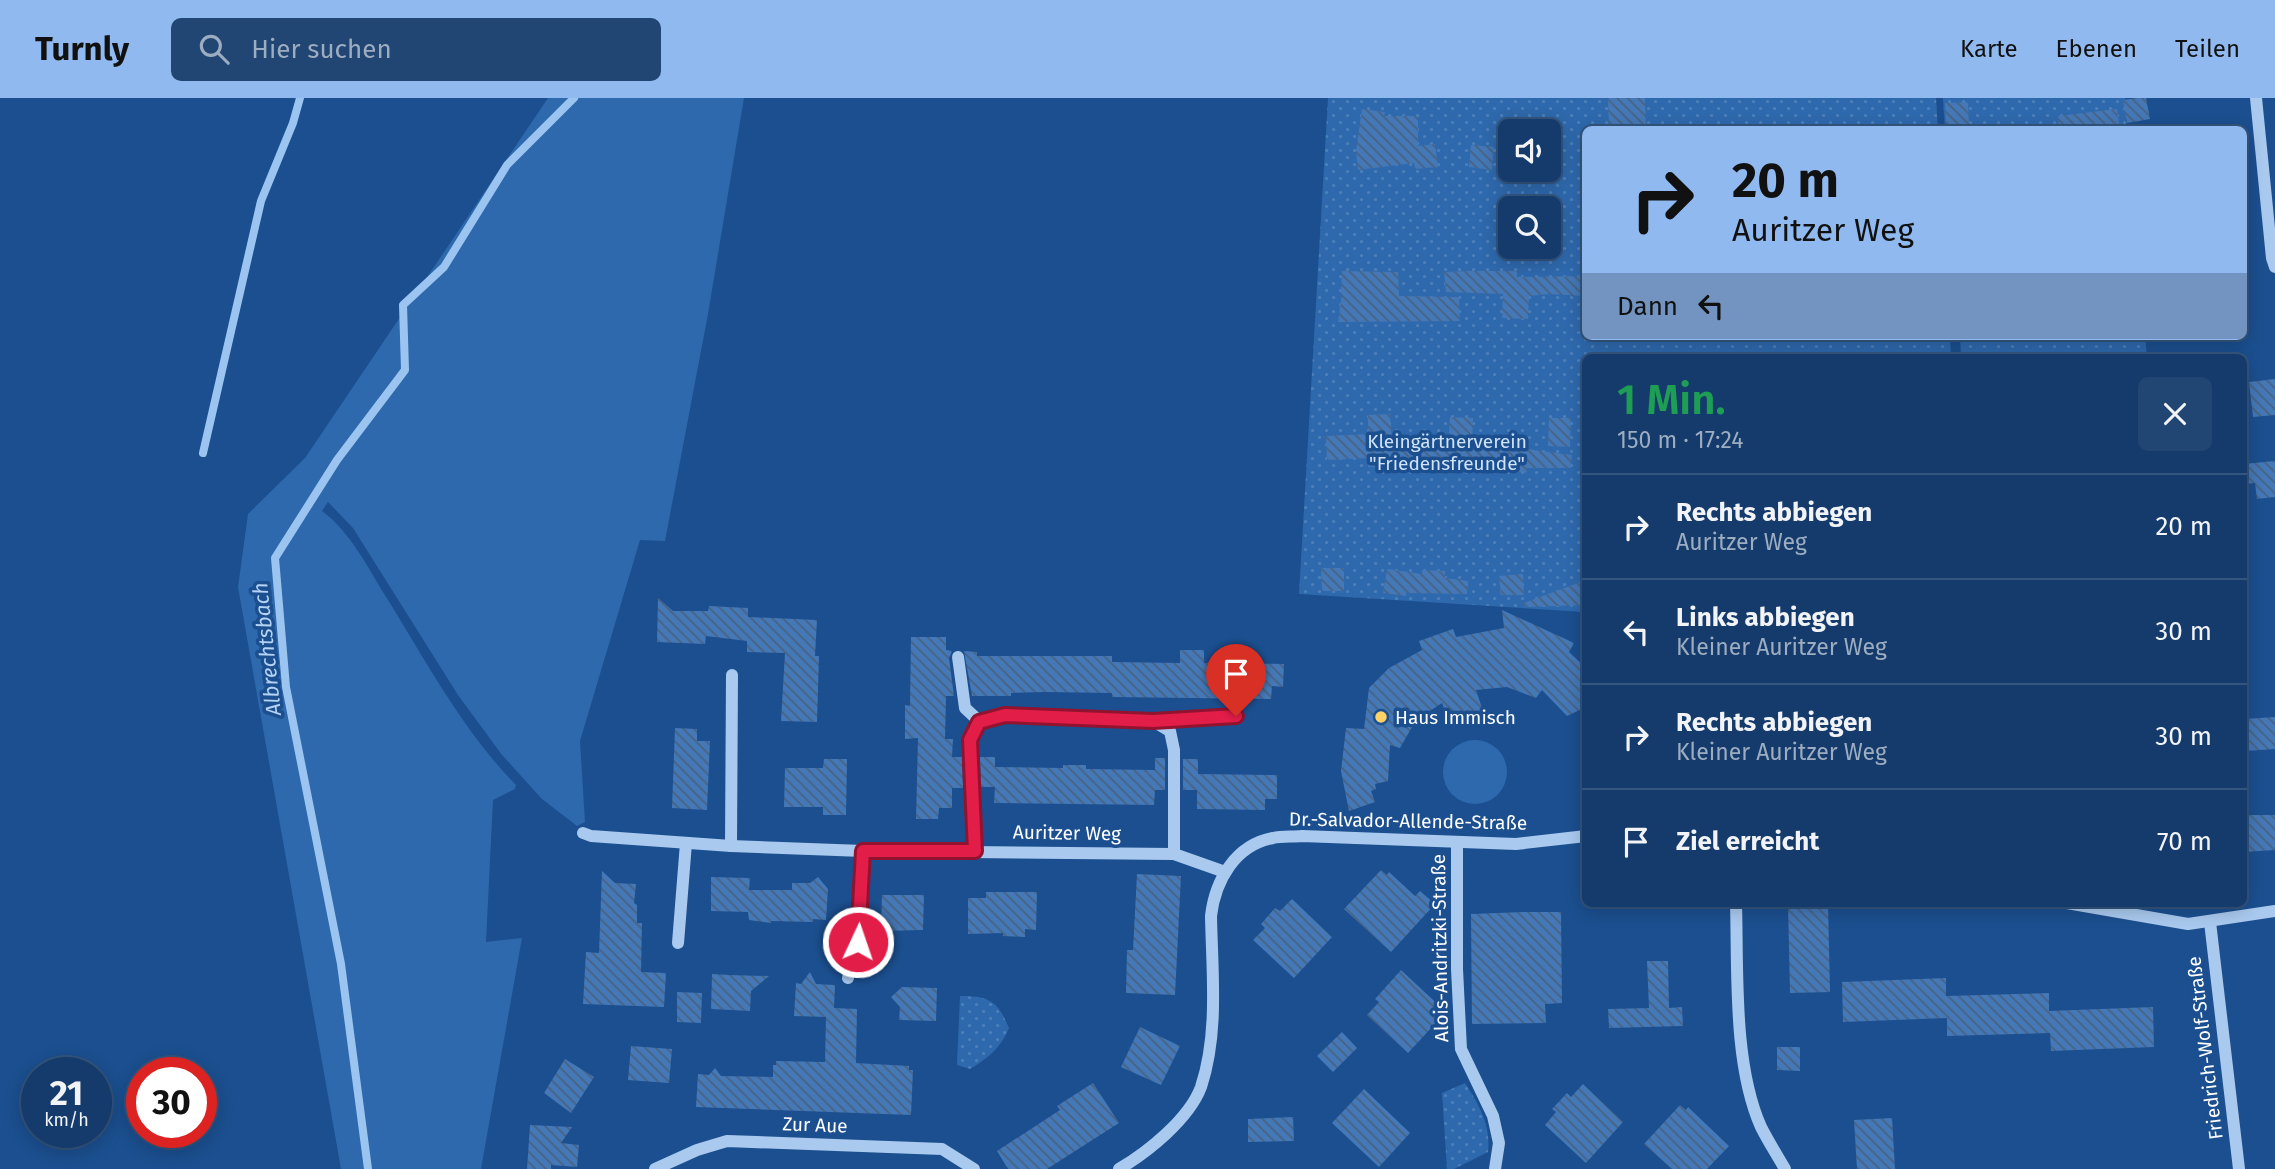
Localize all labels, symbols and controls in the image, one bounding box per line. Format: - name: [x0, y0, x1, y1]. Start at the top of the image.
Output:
- search box: [171, 18, 661, 81]
- text: Turnly: [35, 29, 129, 69]
- icon: search: [195, 30, 233, 68]
- text: Hier suchen: [251, 34, 392, 65]
- text: Karte: [1960, 35, 2018, 63]
- text: Ebenen: [2056, 35, 2137, 63]
- text: Teilen: [2175, 35, 2240, 63]
- map controls: [1498, 119, 1561, 259]
- button: sound: [1498, 119, 1561, 182]
- text: 20 m: [1732, 151, 1839, 210]
- icon: right: [1617, 154, 1708, 245]
- button: search: [1498, 196, 1561, 259]
- text: Auritzer Weg: [1732, 211, 1914, 249]
- icon: left: [1692, 287, 1730, 325]
- text: Dann: [1617, 291, 1678, 322]
- text: 1 Min.: [1617, 375, 1726, 425]
- button: close: [2138, 377, 2212, 451]
- text: 150 m · 17:24: [1617, 426, 1744, 454]
- park label: Kleingärtnerverein "Friedensfreunde": [1367, 430, 1527, 475]
- text: Rechts abbiegen: [1676, 497, 1872, 528]
- icon: right: [1617, 508, 1655, 546]
- text: 20 m: [2155, 511, 2212, 542]
- text: Auritzer Weg: [1676, 528, 1807, 556]
- water label: Albrechtsbach: [247, 581, 287, 718]
- text: Links abbiegen: [1676, 602, 1855, 633]
- icon: left: [1617, 613, 1655, 651]
- text: 30 m: [2155, 616, 2212, 647]
- text: Kleiner Auritzer Weg: [1676, 633, 1887, 661]
- pin: [1206, 644, 1266, 716]
- icon: arrive: [1217, 655, 1255, 693]
- place label: Haus Immisch: [1395, 706, 1516, 729]
- text: Rechts abbiegen: [1676, 707, 1872, 738]
- marker: Haus Immisch: [1373, 709, 1389, 725]
- icon: right: [1617, 718, 1655, 756]
- text: 30 m: [2155, 721, 2212, 752]
- text: Kleiner Auritzer Weg: [1676, 738, 1887, 766]
- street label: Dr.-Salvador-Allende-Straße: [1289, 807, 1527, 835]
- street label: Auritzer Weg: [1013, 821, 1121, 845]
- icon: arrive: [1617, 823, 1655, 861]
- text: Ziel erreicht: [1676, 826, 1819, 857]
- text: 70 m: [2157, 826, 2212, 857]
- street label: Alois-Andritzki-Straße: [1427, 854, 1453, 1042]
- position arrow: [821, 905, 895, 979]
- street label: Friedrich-Wolf-Straße: [2182, 955, 2228, 1141]
- speed limit sign: 30: [126, 1057, 217, 1148]
- text: 21: [50, 1072, 83, 1114]
- text: km/h: [44, 1109, 89, 1131]
- street label: Zur Aue: [782, 1112, 848, 1138]

